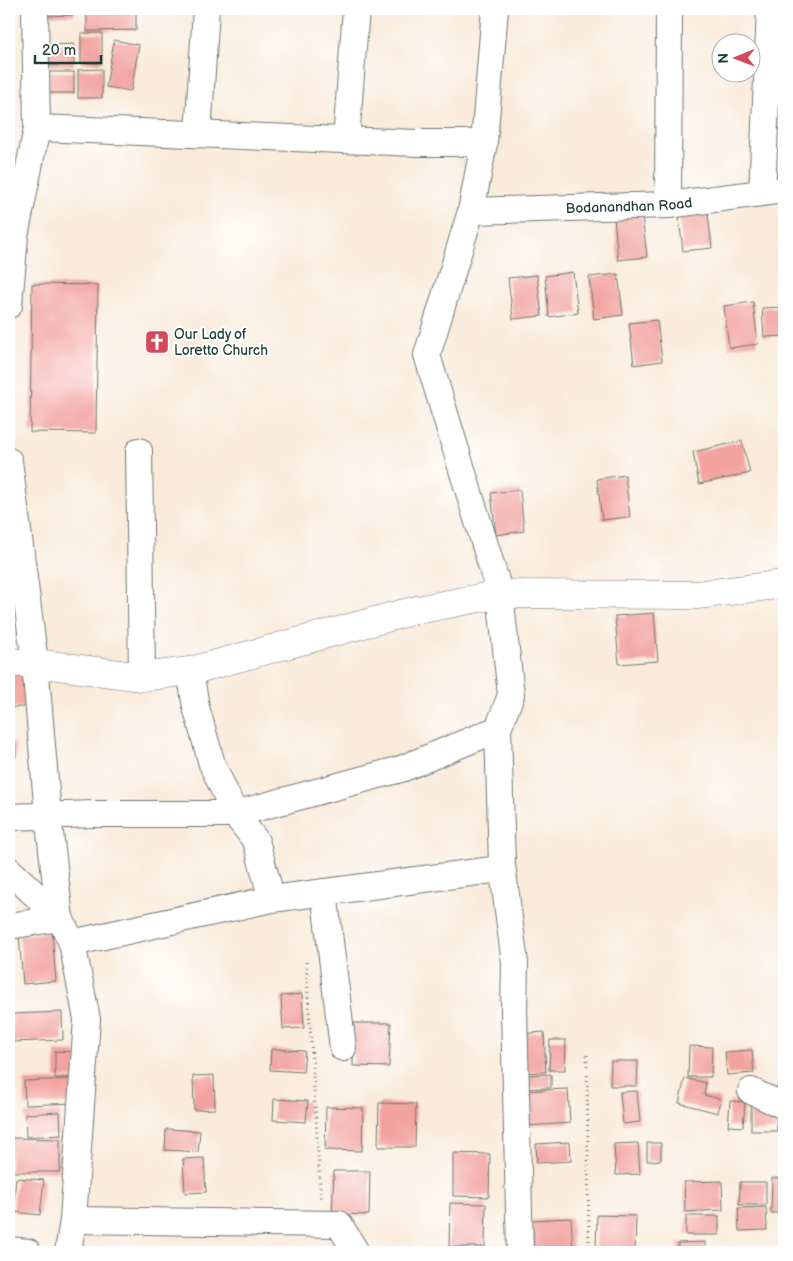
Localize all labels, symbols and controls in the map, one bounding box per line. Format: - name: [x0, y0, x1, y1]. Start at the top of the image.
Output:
- scale bar: [35, 32, 101, 64]
- north arrow: [710, 32, 760, 82]
- text: 20 m: [42, 41, 76, 60]
- text: N: [715, 53, 732, 64]
- street label: Bodanandhan Road: [565, 194, 693, 217]
- place label: Our Lady of Loretto Church: [174, 326, 268, 359]
- church icon: Our Lady of Loretto Church: [144, 329, 170, 355]

